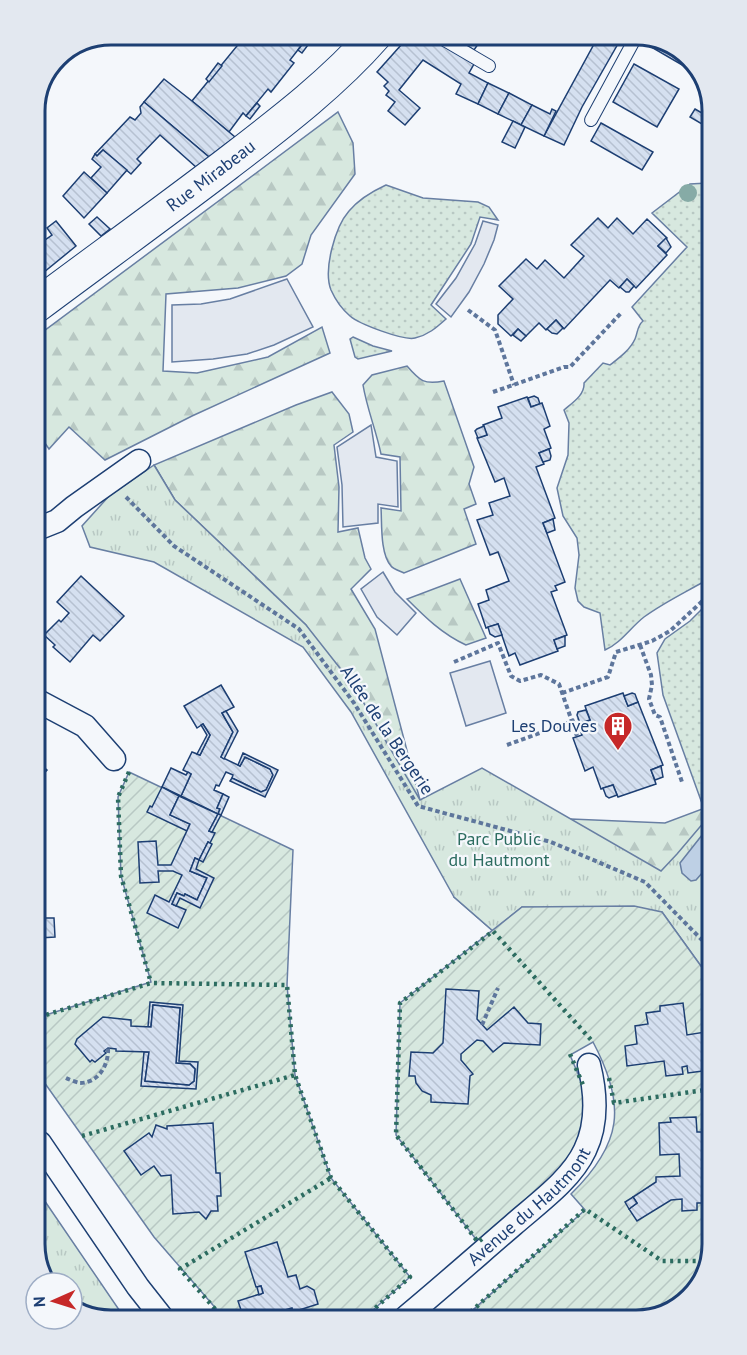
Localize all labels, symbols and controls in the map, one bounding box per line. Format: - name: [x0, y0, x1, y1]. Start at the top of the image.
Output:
- street label: Rue Mirabeau: [162, 134, 260, 217]
- street label: Allée de la Bergerie: [336, 661, 439, 799]
- building icon: Les Douves: [602, 710, 634, 752]
- place label: Les Douves: [511, 714, 597, 737]
- park label: Parc Public du Hautmont: [448, 827, 550, 871]
- street label: Avenue du Hautmont: [463, 1144, 595, 1270]
- north arrow: [24, 1271, 84, 1331]
- text: N: [29, 1296, 49, 1308]

